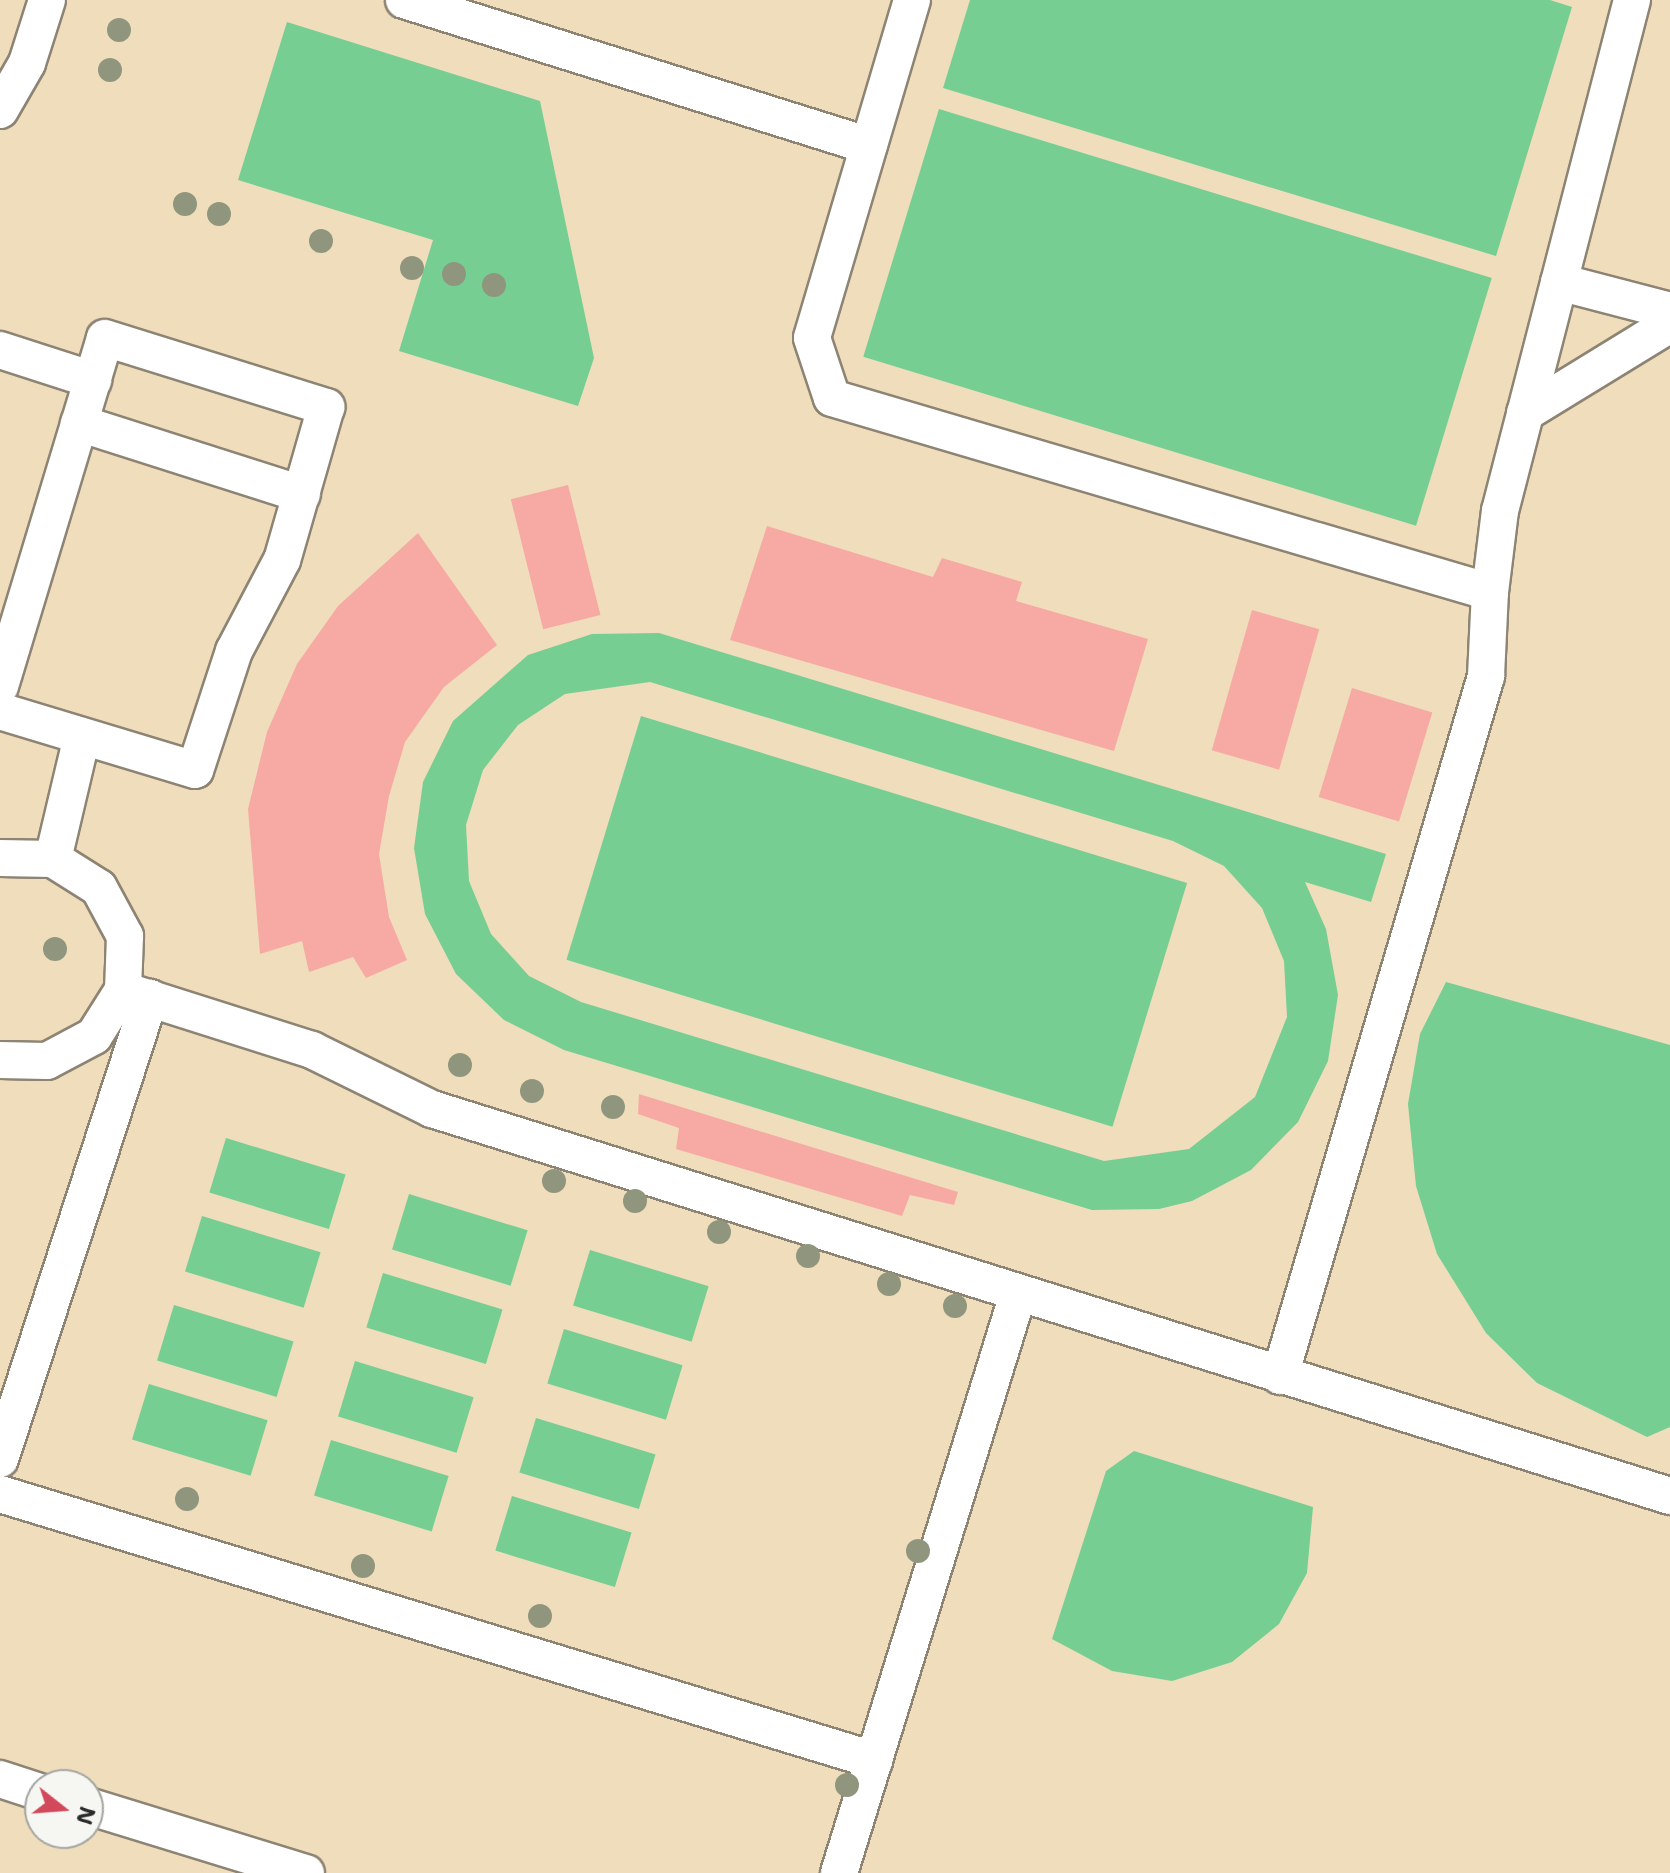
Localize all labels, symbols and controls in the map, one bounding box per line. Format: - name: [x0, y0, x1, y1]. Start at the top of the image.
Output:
- north arrow: [24, 1769, 104, 1849]
- text: N: [69, 1803, 102, 1828]

